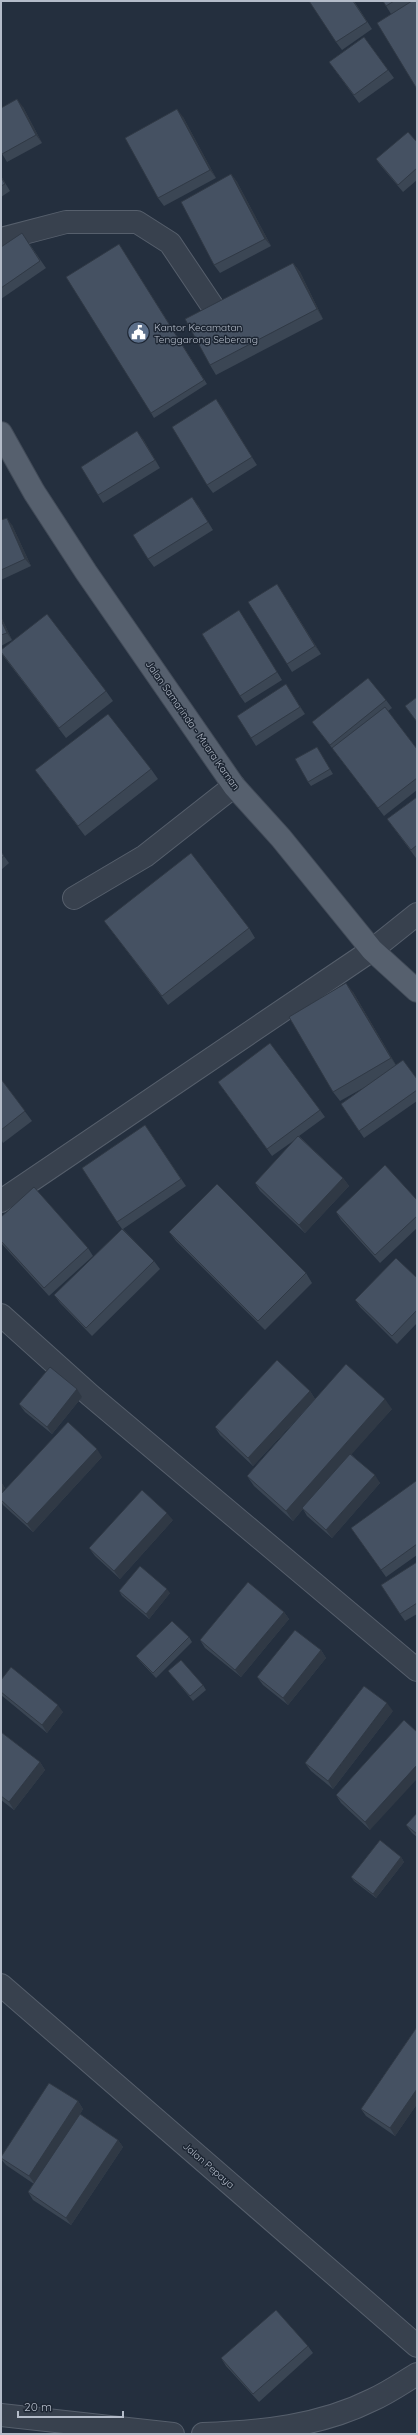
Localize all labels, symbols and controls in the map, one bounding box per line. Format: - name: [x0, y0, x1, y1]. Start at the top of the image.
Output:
- public building icon: Kantor Kecamatan Tenggarong Seberang: [125, 320, 151, 346]
- place label: Kantor Kecamatan Tenggarong Seberang: [154, 321, 258, 346]
- street label: Jalan Samarinda - Muara Kaman: [143, 658, 242, 793]
- street label: Jalan Pepaya: [180, 2139, 237, 2191]
- scale bar: [18, 2393, 123, 2419]
- text: 20 m: [24, 2399, 52, 2414]

